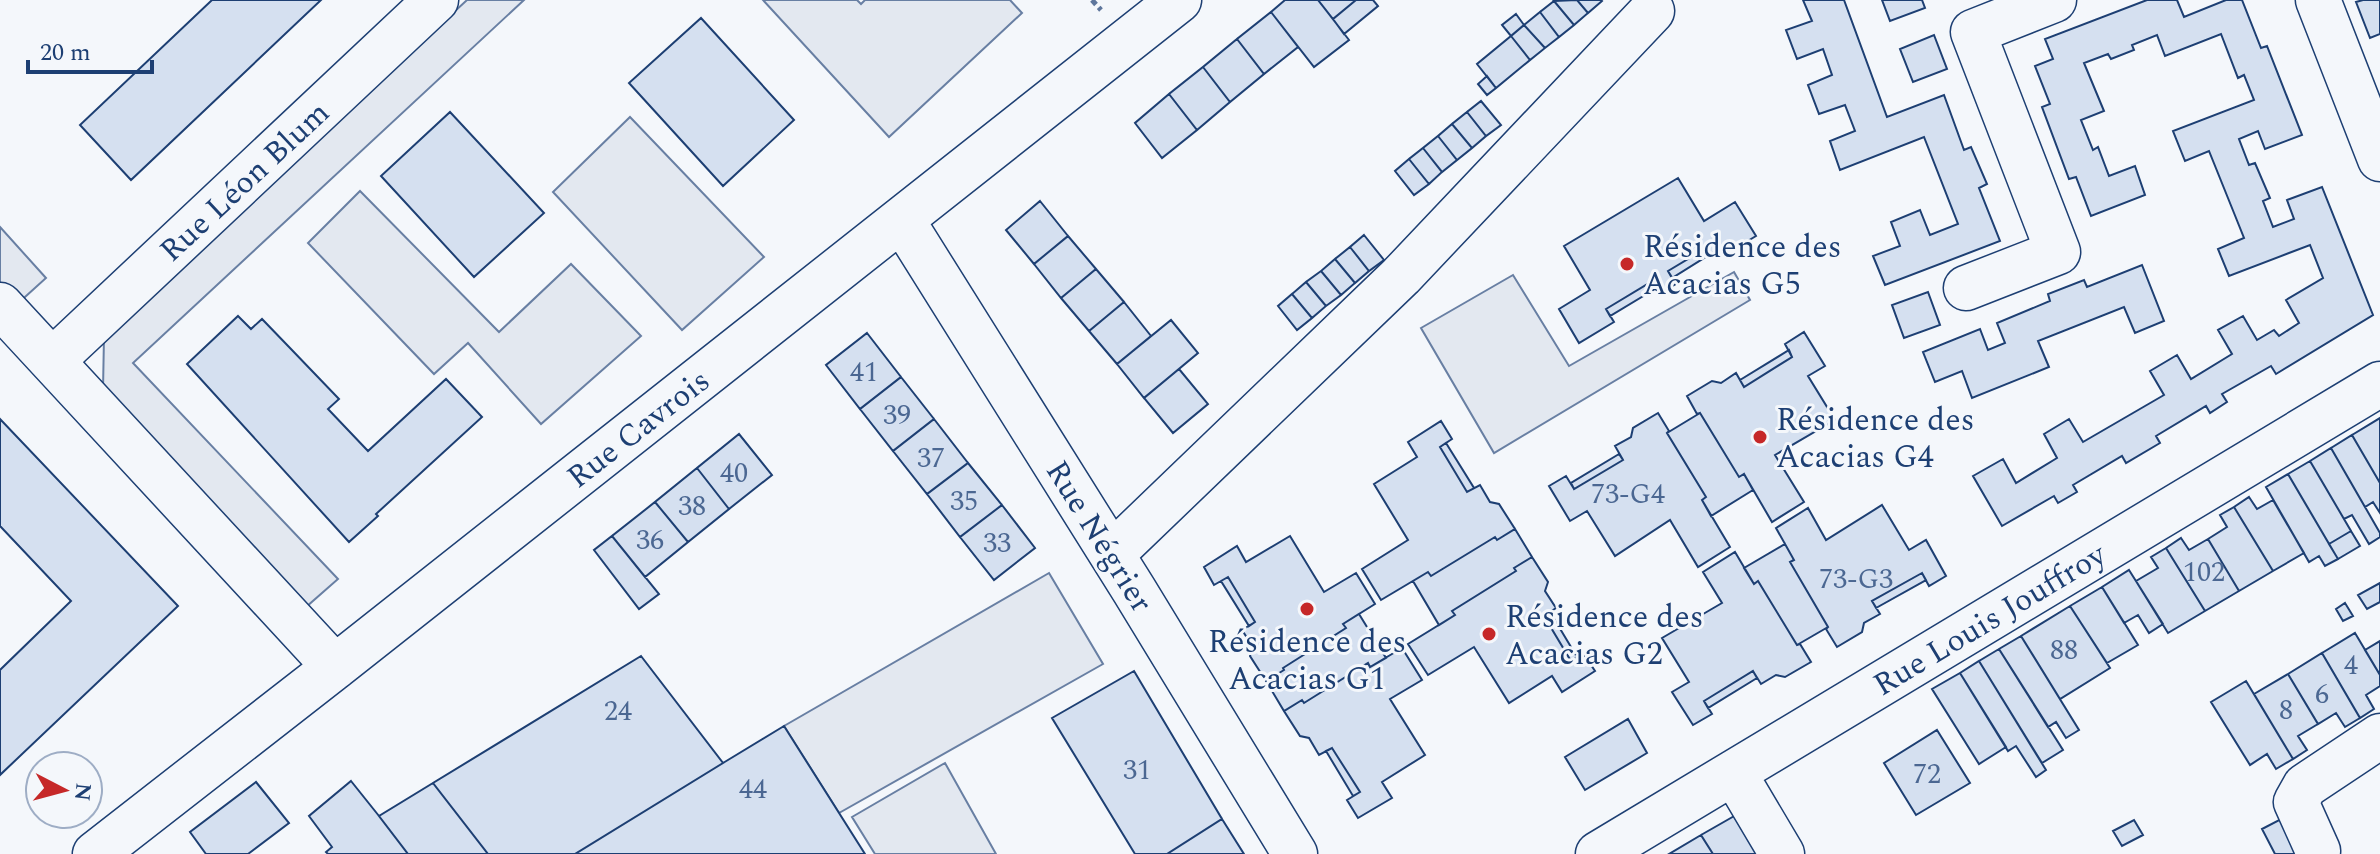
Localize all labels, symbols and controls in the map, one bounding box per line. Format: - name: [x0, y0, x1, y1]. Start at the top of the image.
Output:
- scale bar: [28, 24, 152, 74]
- text: 20 m: [40, 35, 91, 71]
- street label: Rue Léon Blum: [149, 90, 341, 274]
- place label: Résidence des Acacias G5: [1643, 223, 1842, 309]
- marker: Résidence des Acacias G5: [1618, 255, 1636, 273]
- house number: 41: [850, 351, 878, 394]
- street label: Rue Cavrois: [557, 357, 721, 501]
- house number: 39: [883, 394, 911, 437]
- place label: Résidence des Acacias G4: [1776, 396, 1975, 482]
- marker: Résidence des Acacias G4: [1751, 428, 1769, 446]
- house number: 37: [917, 437, 945, 480]
- street label: Rue Négrier: [1032, 451, 1165, 623]
- house number: 40: [720, 452, 748, 495]
- house number: 73-G4: [1591, 473, 1665, 516]
- house number: 35: [950, 480, 978, 523]
- house number: 38: [678, 485, 706, 528]
- house number: 36: [636, 519, 664, 562]
- house number: 33: [983, 522, 1011, 565]
- street label: Rue Louis Jouffroy: [1864, 530, 2117, 709]
- house number: 102: [2183, 551, 2225, 594]
- house number: 73-G3: [1819, 558, 1893, 601]
- place label: Résidence des Acacias G2: [1505, 593, 1704, 679]
- marker: Résidence des Acacias G1: [1298, 600, 1316, 618]
- place label: Résidence des Acacias G1: [1208, 618, 1406, 704]
- marker: Résidence des Acacias G2: [1480, 625, 1498, 643]
- house number: 88: [2050, 629, 2078, 672]
- house number: 4: [2344, 644, 2358, 687]
- house number: 6: [2315, 673, 2329, 716]
- house number: 8: [2279, 689, 2293, 732]
- house number: 24: [604, 690, 632, 733]
- house number: 31: [1123, 749, 1151, 792]
- north arrow: [24, 750, 104, 830]
- house number: 72: [1913, 753, 1941, 796]
- house number: 44: [739, 768, 767, 811]
- text: N: [65, 781, 100, 803]

